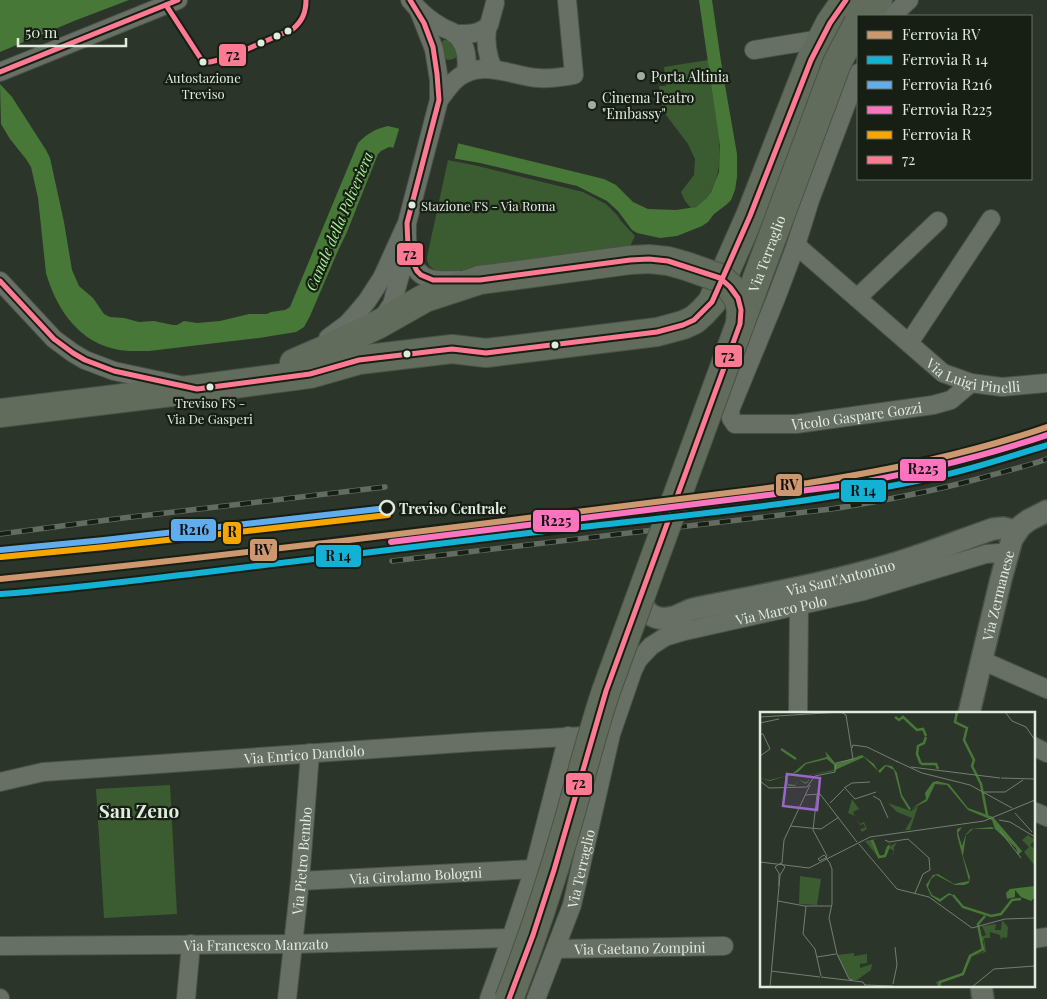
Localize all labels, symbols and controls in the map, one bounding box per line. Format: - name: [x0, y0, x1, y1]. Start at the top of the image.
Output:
- scale bar: [18, 15, 125, 47]
- legend: [857, 15, 1032, 180]
- text: 50 m: [25, 22, 58, 42]
- text: Ferrovia RV: [902, 24, 981, 44]
- unlabelled marker: [283, 26, 293, 36]
- unlabelled marker: [272, 31, 282, 41]
- unlabelled marker: [256, 38, 266, 48]
- line badge: 72: [218, 43, 247, 67]
- text: 72: [226, 45, 240, 64]
- text: Ferrovia R 14: [902, 49, 988, 69]
- marker: Autostazione Treviso: [198, 57, 208, 67]
- place label: Porta Altinia: [651, 67, 729, 86]
- place label: Autostazione Treviso: [164, 69, 241, 102]
- marker: Porta Altinia: [635, 70, 647, 82]
- text: Ferrovia R216: [902, 74, 992, 94]
- place label: Cinema Teatro "Embassy": [602, 88, 695, 123]
- marker: Cinema Teatro "Embassy": [586, 99, 598, 111]
- text: Ferrovia R225: [902, 99, 992, 119]
- text: Ferrovia R: [902, 124, 972, 144]
- water label: Canale della Polveriera: [301, 148, 377, 294]
- text: 72: [902, 149, 915, 169]
- place label: Stazione FS - Via Roma: [421, 197, 556, 214]
- marker: Stazione FS - Via Roma: [407, 200, 417, 210]
- street label: Via Terraglio: [743, 212, 789, 295]
- line badge: 72: [396, 242, 424, 266]
- text: 72: [403, 244, 417, 263]
- unlabelled marker: [550, 340, 560, 350]
- line badge: 72: [714, 344, 743, 368]
- text: 72: [721, 346, 735, 365]
- unlabelled marker: [402, 349, 412, 359]
- street label: Via Luigi Pinelli: [922, 353, 1021, 397]
- marker: Treviso FS - Via De Gasperi: [205, 382, 215, 392]
- place label: Treviso FS - Via De Gasperi: [166, 394, 253, 427]
- street label: Vicolo Gaspare Gozzi: [790, 397, 923, 434]
- line badge: R225: [899, 458, 947, 482]
- text: R225: [908, 459, 938, 478]
- line badge: RV: [775, 473, 803, 497]
- text: RV: [780, 475, 799, 494]
- line badge: R 14: [840, 479, 887, 503]
- text: R 14: [850, 481, 876, 500]
- place label: Treviso Centrale: [399, 499, 506, 518]
- marker: Treviso Centrale: [379, 500, 395, 516]
- line badge: R225: [532, 509, 580, 533]
- text: R225: [541, 511, 571, 530]
- line badge: R216: [170, 518, 217, 542]
- text: R216: [179, 520, 209, 539]
- line badge: R: [222, 521, 242, 545]
- text: R: [227, 522, 237, 541]
- line badge: RV: [249, 538, 278, 562]
- text: RV: [254, 540, 273, 559]
- line badge: R 14: [315, 544, 362, 568]
- text: R 14: [325, 546, 351, 565]
- street label: Via Zermanese: [977, 548, 1018, 644]
- street label: Via Sant'Antonino: [784, 554, 897, 600]
- street label: Via Marco Polo: [733, 590, 829, 629]
- inset map: [760, 712, 1034, 986]
- street label: Via Enrico Dandolo: [242, 740, 365, 768]
- line badge: 72: [565, 772, 593, 796]
- text: 72: [572, 773, 586, 792]
- district label: San Zeno: [99, 797, 179, 823]
- street label: Via Pietro Bembo: [287, 806, 315, 917]
- street label: Via Terraglio: [562, 827, 599, 911]
- street label: Via Girolamo Bologni: [348, 862, 483, 888]
- street label: Via Francesco Manzato: [183, 934, 329, 954]
- street label: Via Gaetano Zompini: [573, 937, 706, 958]

